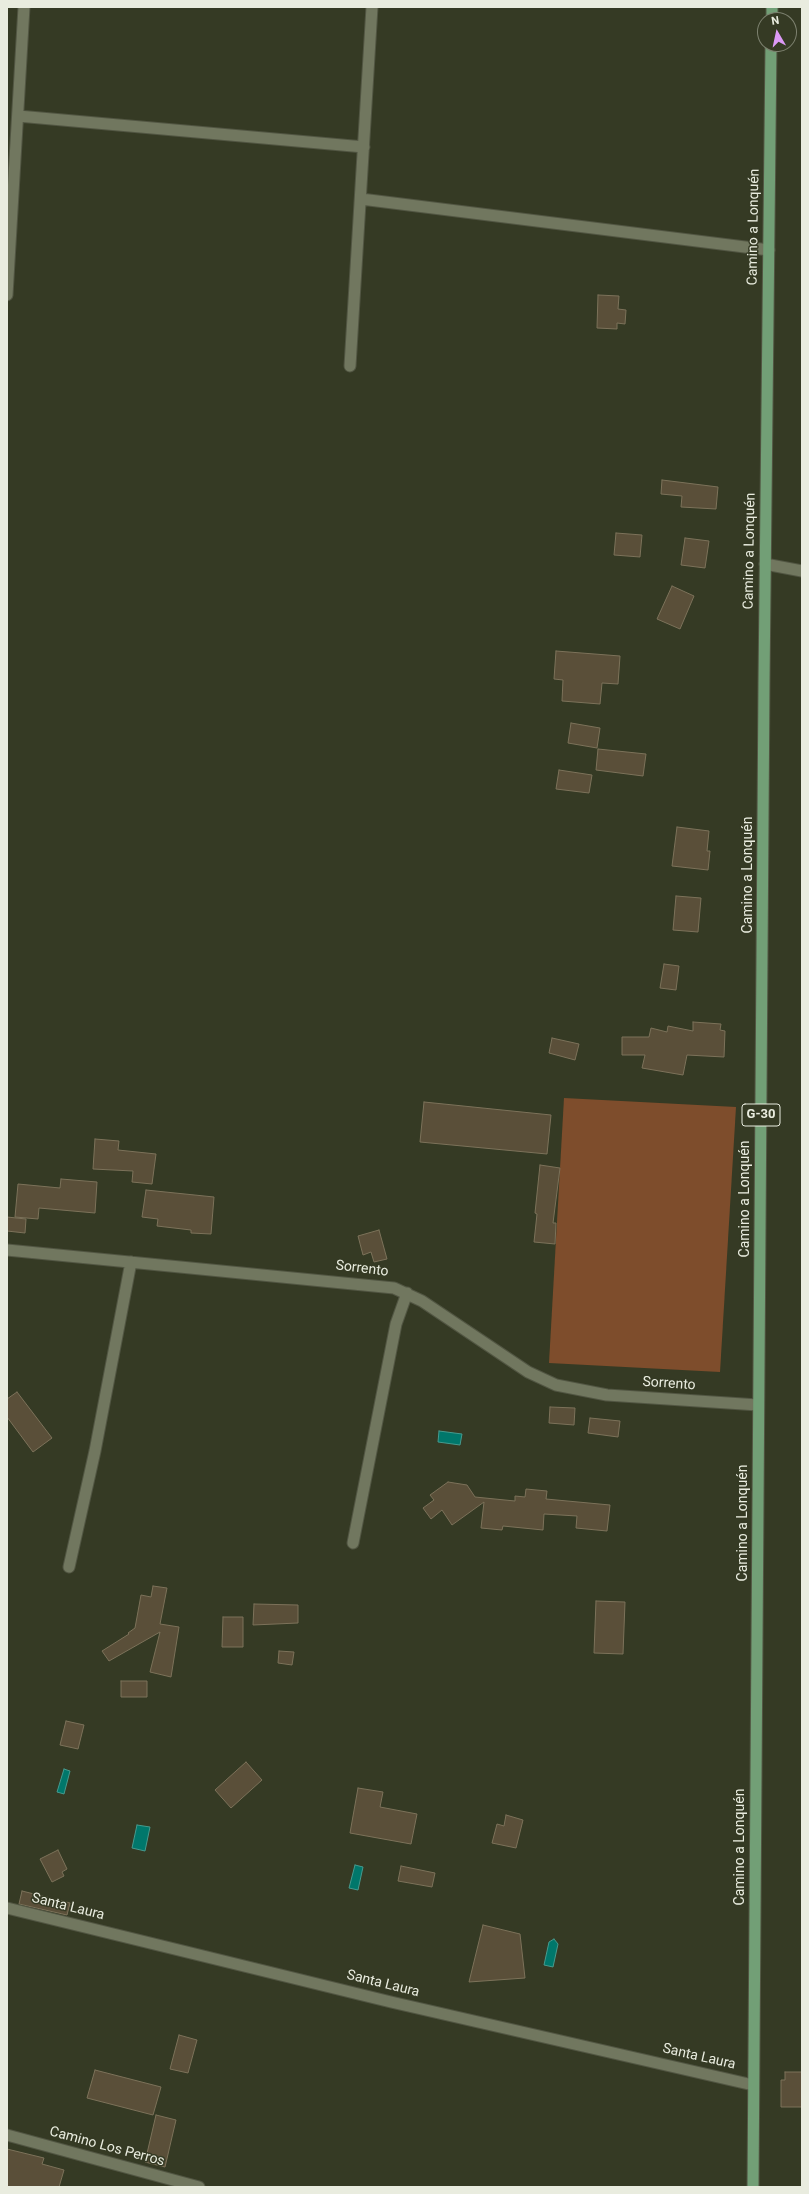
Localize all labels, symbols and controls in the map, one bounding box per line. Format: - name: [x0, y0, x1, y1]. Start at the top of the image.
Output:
- north arrow: [757, 12, 797, 52]
- text: N: [770, 14, 780, 28]
- street label: Camino a Lonquén: [745, 168, 763, 286]
- street label: Camino a Lonquén: [741, 492, 759, 610]
- street label: Camino a Lonquén: [740, 817, 756, 933]
- road number: G-30: [742, 1104, 780, 1126]
- street label: Camino a Lonquén: [737, 1141, 753, 1257]
- street label: Sorrento: [335, 1257, 389, 1281]
- street label: Sorrento: [642, 1374, 696, 1394]
- street label: Camino a Lonquén: [735, 1465, 751, 1581]
- street label: Camino a Lonquén: [732, 1789, 748, 1905]
- street label: Santa Laura: [30, 1890, 106, 1924]
- street label: Santa Laura: [345, 1967, 421, 2001]
- street label: Santa Laura: [661, 2040, 737, 2074]
- street label: Camino Los Perros: [48, 2124, 166, 2170]

